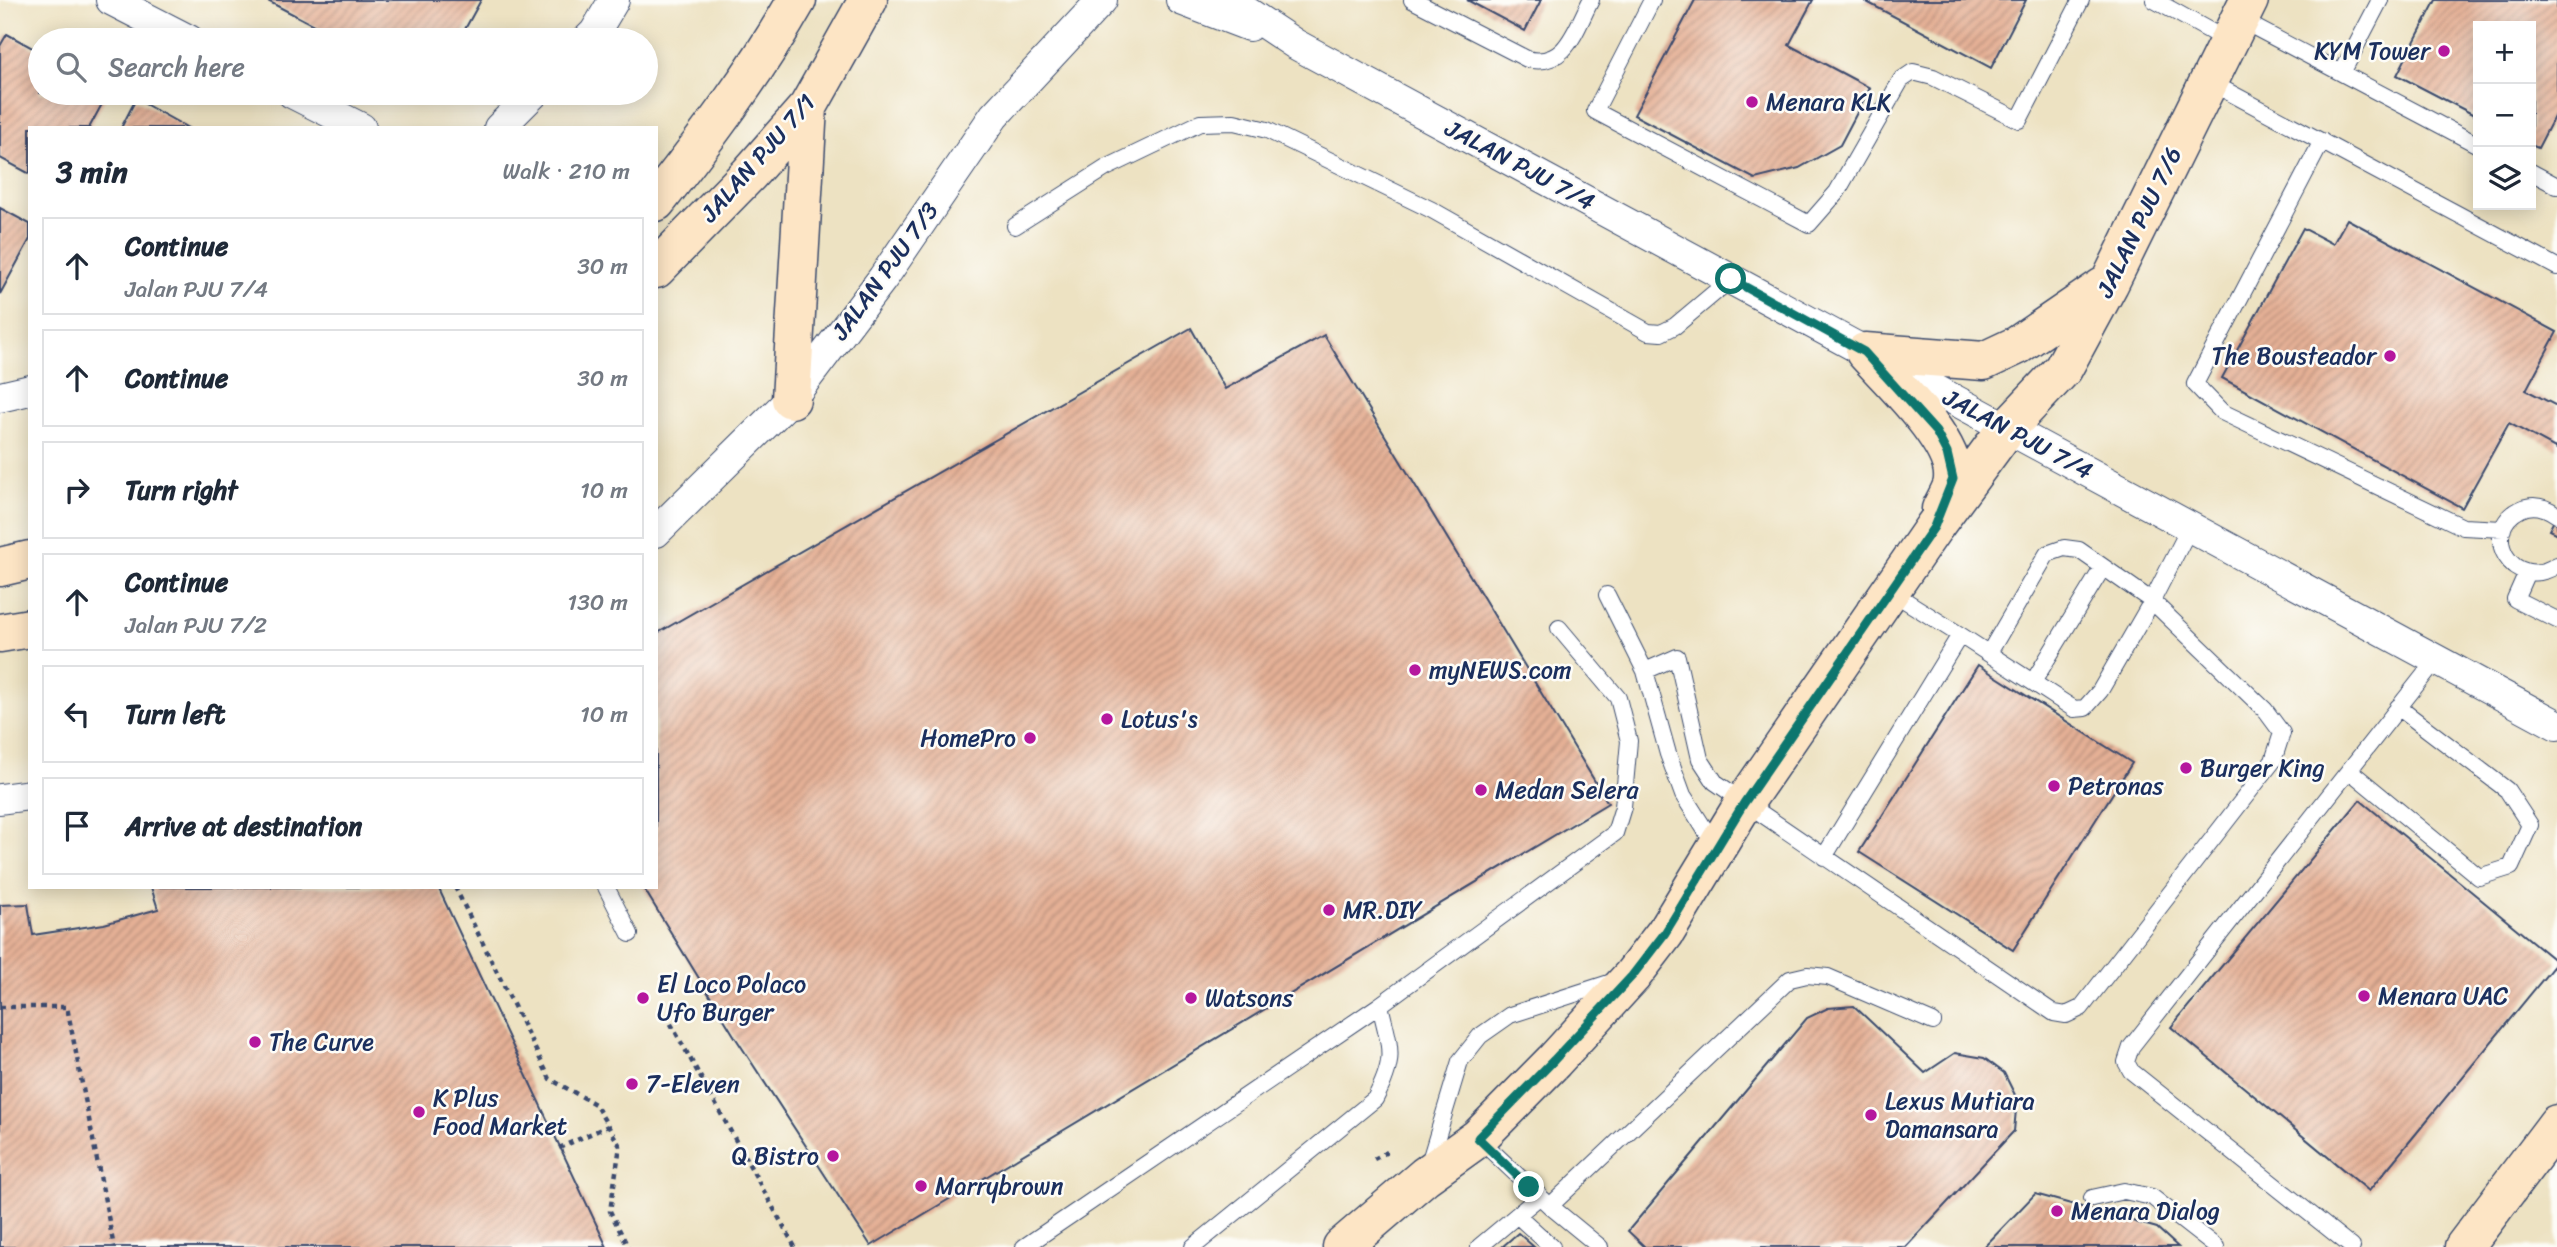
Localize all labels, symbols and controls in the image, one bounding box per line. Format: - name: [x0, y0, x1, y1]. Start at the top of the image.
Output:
- map controls: [2473, 21, 2536, 210]
- button: +: [2473, 21, 2536, 84]
- search box: [28, 28, 658, 105]
- place label: KYM Tower: [2314, 30, 2432, 72]
- marker: KYM Tower: [2436, 43, 2452, 59]
- text: Search here: [108, 44, 245, 90]
- icon: search: [52, 48, 90, 86]
- place label: Menara KLK: [1766, 81, 1892, 123]
- street label: JALAN PJU 7/1: [689, 84, 826, 233]
- button: −: [2473, 84, 2536, 147]
- marker: Menara KLK: [1744, 94, 1760, 110]
- street label: JALAN PJU 7/4: [1437, 107, 1603, 222]
- street label: JALAN PJU 7/6: [2084, 139, 2194, 306]
- text: 3 min: [56, 145, 128, 199]
- button: layers: [2473, 147, 2536, 210]
- text: Walk · 210 m: [503, 151, 630, 192]
- street label: JALAN PJU 7/3: [820, 193, 950, 350]
- text: Continue: [125, 223, 228, 269]
- text: 30 m: [577, 246, 628, 287]
- icon: ahead: [58, 247, 96, 285]
- route start: [1715, 263, 1746, 294]
- text: Jalan PJU 7/4: [125, 269, 268, 310]
- place label: The Bousteador: [2212, 335, 2378, 377]
- marker: The Bousteador: [2382, 348, 2398, 364]
- text: Continue: [125, 355, 228, 401]
- text: 30 m: [577, 358, 628, 399]
- icon: ahead: [58, 359, 96, 397]
- street label: JALAN PJU 7/4: [1935, 376, 2101, 491]
- text: Turn right: [125, 467, 238, 513]
- text: 10 m: [580, 470, 628, 511]
- icon: right: [58, 471, 96, 509]
- text: Continue: [125, 559, 228, 605]
- text: 130 m: [567, 582, 628, 623]
- icon: ahead: [58, 583, 96, 621]
- text: Jalan PJU 7/2: [125, 605, 267, 646]
- place label: myNEWS.com: [1429, 649, 1571, 691]
- marker: myNEWS.com: [1407, 662, 1423, 678]
- text: Turn left: [125, 691, 225, 737]
- text: 10 m: [580, 694, 628, 735]
- icon: left: [58, 695, 96, 733]
- place label: Lotus's: [1121, 698, 1198, 740]
- marker: Lotus's: [1099, 711, 1115, 727]
- place label: HomePro: [920, 717, 1016, 759]
- marker: HomePro: [1022, 730, 1038, 746]
- place label: Burger King: [2200, 747, 2325, 789]
- marker: Burger King: [2178, 760, 2194, 776]
- place label: Petronas: [2068, 765, 2165, 807]
- place label: Medan Selera: [1495, 769, 1639, 811]
- marker: Petronas: [2046, 778, 2062, 794]
- marker: Medan Selera: [1473, 782, 1489, 798]
- text: Arrive at destination: [125, 803, 362, 849]
- icon: arrive: [58, 807, 96, 845]
- place label: MR.DIY: [1343, 889, 1423, 931]
- marker: MR.DIY: [1321, 902, 1337, 918]
- place label: El Loco Polaco Ufo Burger: [657, 963, 806, 1033]
- place label: Menara UAC: [2378, 975, 2508, 1017]
- place label: Watsons: [1205, 977, 1294, 1019]
- marker: Menara UAC: [2356, 988, 2372, 1004]
- marker: El Loco Polaco Ufo Burger: [635, 990, 651, 1006]
- marker: Watsons: [1183, 990, 1199, 1006]
- place label: The Curve: [269, 1021, 374, 1063]
- marker: The Curve: [247, 1034, 263, 1050]
- place label: 7-Eleven: [646, 1063, 740, 1105]
- marker: 7-Eleven: [624, 1076, 640, 1092]
- place label: K Plus Food Market: [433, 1077, 567, 1147]
- place label: Lexus Mutiara Damansara: [1885, 1080, 2034, 1150]
- marker: K Plus Food Market: [411, 1104, 427, 1120]
- marker: Lexus Mutiara Damansara: [1863, 1107, 1879, 1123]
- place label: Q Bistro: [732, 1135, 819, 1177]
- marker: Q Bistro: [825, 1148, 841, 1164]
- place label: Marrybrown: [935, 1165, 1063, 1207]
- route end: [1513, 1171, 1544, 1202]
- marker: Marrybrown: [913, 1178, 929, 1194]
- place label: Menara Dialog: [2071, 1190, 2220, 1232]
- marker: Menara Dialog: [2049, 1203, 2065, 1219]

